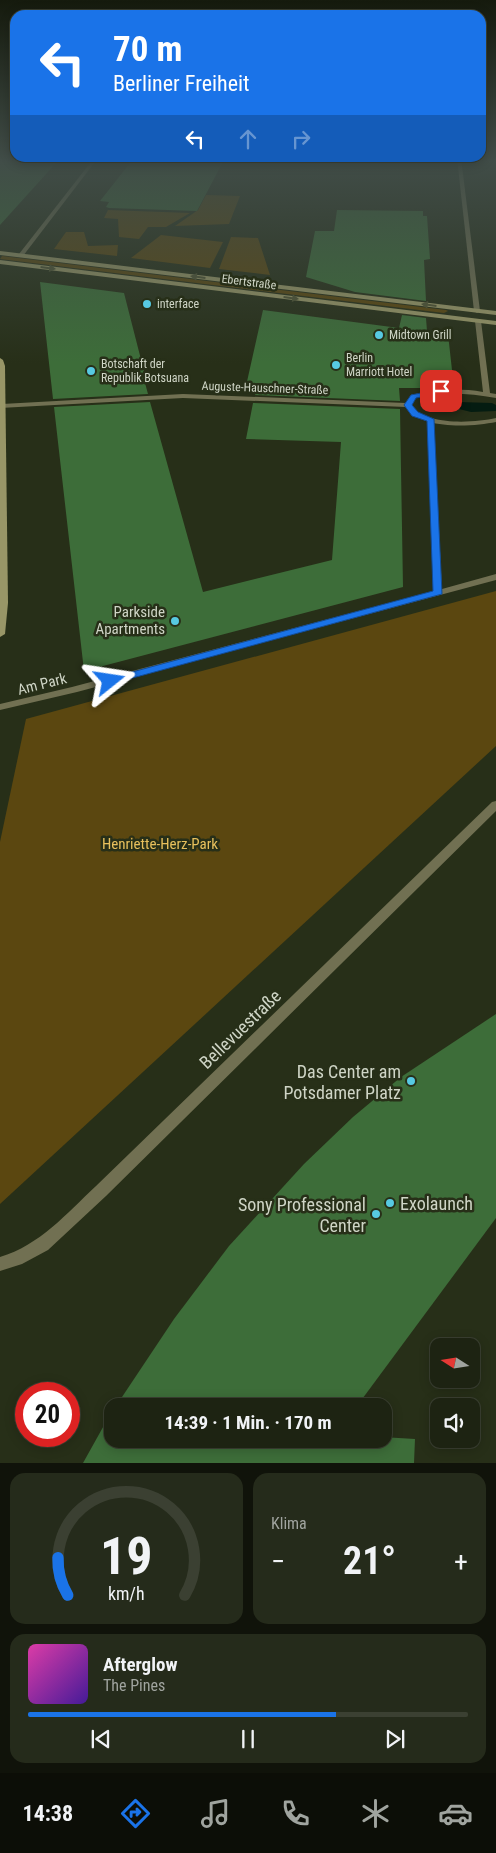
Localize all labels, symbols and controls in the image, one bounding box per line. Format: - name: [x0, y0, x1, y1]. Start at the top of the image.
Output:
- text: 70 m: [113, 29, 182, 70]
- icon: left: [30, 30, 95, 95]
- text: Berliner Freiheit: [113, 71, 250, 96]
- icon: left: [181, 125, 209, 153]
- icon: ahead: [234, 125, 262, 153]
- icon: right: [287, 125, 315, 153]
- one-way arrow: [41, 264, 57, 272]
- street label: Ebertstraße: [221, 272, 278, 292]
- one-way arrow: [190, 273, 206, 281]
- one-way arrow: [283, 294, 299, 302]
- place label: interface: [157, 297, 200, 311]
- marker: interface: [141, 298, 153, 310]
- one-way arrow: [421, 301, 437, 309]
- place label: Midtown Grill: [389, 328, 452, 342]
- marker: Midtown Grill: [373, 329, 385, 341]
- place label: Berlin Marriott Hotel: [346, 351, 412, 379]
- place label: Botschaft der Republik Botsuana: [101, 357, 189, 385]
- marker: Berlin Marriott Hotel: [330, 359, 342, 371]
- marker: Botschaft der Republik Botsuana: [85, 365, 97, 377]
- pin: [420, 370, 462, 412]
- icon: arrive: [427, 377, 455, 405]
- street label: Auguste-Hauschner-Straße: [201, 379, 329, 397]
- place label: Parkside Apartments: [96, 603, 165, 638]
- marker: Parkside Apartments: [169, 615, 181, 627]
- position arrow: [83, 654, 135, 706]
- street label: Am Park: [15, 669, 69, 699]
- park label: Henriette-Herz-Park: [102, 835, 218, 853]
- street label: Bellevuestraße: [195, 985, 285, 1073]
- place label: Das Center am Potsdamer Platz: [283, 1061, 401, 1103]
- marker: Das Center am Potsdamer Platz: [405, 1075, 417, 1087]
- place label: Exolaunch: [400, 1193, 473, 1214]
- place label: Sony Professional Center: [238, 1194, 367, 1236]
- marker: Exolaunch: [384, 1197, 396, 1209]
- marker: Sony Professional Center: [370, 1208, 382, 1220]
- north arrow: [430, 1338, 480, 1388]
- map controls: [430, 1338, 480, 1448]
- speed limit sign: 20: [15, 1382, 80, 1447]
- button: sound: [430, 1398, 480, 1448]
- text: 14:39 · 1 Min. · 170 m: [164, 1411, 332, 1434]
- text: Klima: [271, 1514, 307, 1533]
- text: 19: [100, 1526, 153, 1587]
- text: 21°: [343, 1539, 396, 1583]
- text: −: [271, 1545, 285, 1578]
- text: +: [454, 1545, 468, 1578]
- text: km/h: [108, 1583, 145, 1604]
- text: Afterglow: [103, 1653, 177, 1676]
- text: The Pines: [103, 1676, 165, 1695]
- icon: previous: [87, 1725, 115, 1753]
- icon: pause: [234, 1725, 262, 1753]
- icon: next: [381, 1725, 409, 1753]
- icon: directions: [118, 1796, 153, 1831]
- icon: music: [198, 1796, 233, 1831]
- icon: phone: [278, 1796, 313, 1831]
- icon: climate: [358, 1796, 393, 1831]
- icon: car: [438, 1796, 473, 1831]
- text: 14:38: [23, 1801, 73, 1826]

